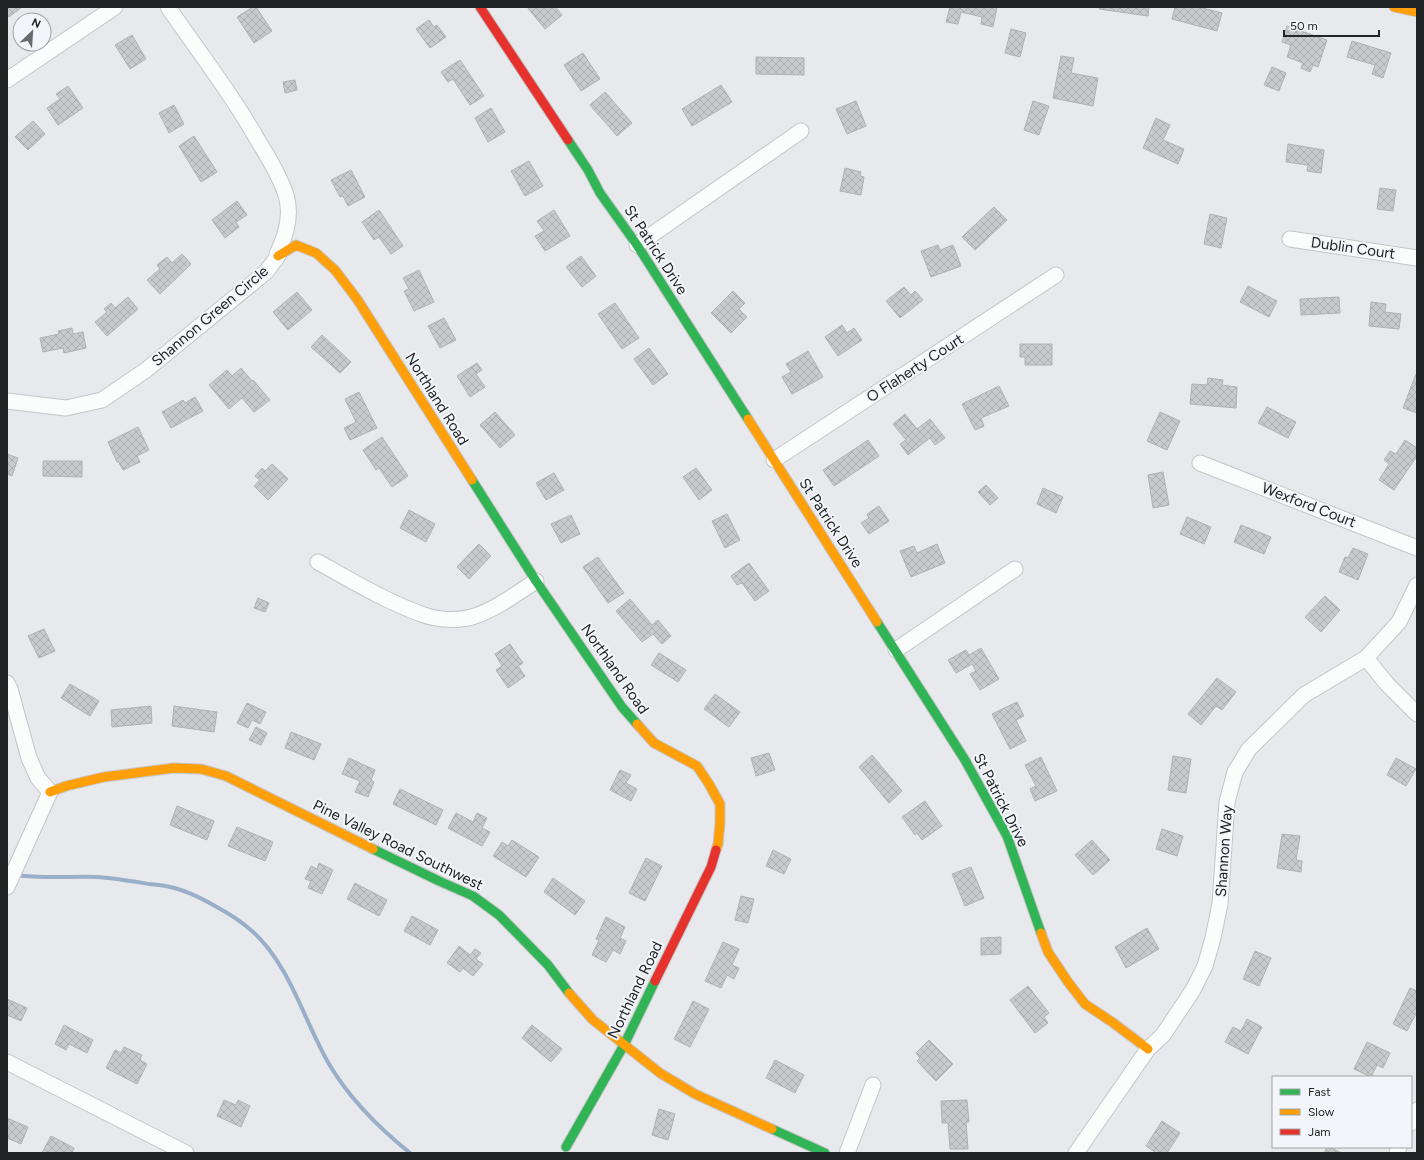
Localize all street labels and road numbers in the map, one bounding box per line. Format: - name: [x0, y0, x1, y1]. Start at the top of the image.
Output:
- street label: St Patrick Drive: [620, 202, 692, 298]
- street label: Dublin Court: [1310, 233, 1397, 263]
- street label: Shannon Green Circle: [148, 262, 272, 370]
- street label: O Flaherty Court: [863, 330, 967, 406]
- street label: Northland Road: [401, 349, 473, 449]
- street label: St Patrick Drive: [795, 475, 867, 571]
- street label: Wexford Court: [1259, 479, 1359, 531]
- street label: Northland Road: [577, 621, 653, 717]
- street label: St Patrick Drive: [970, 750, 1032, 850]
- street label: Pine Valley Road Southwest: [310, 796, 486, 894]
- street label: Shannon Way: [1212, 804, 1236, 898]
- street label: Northland Road: [604, 939, 666, 1041]

